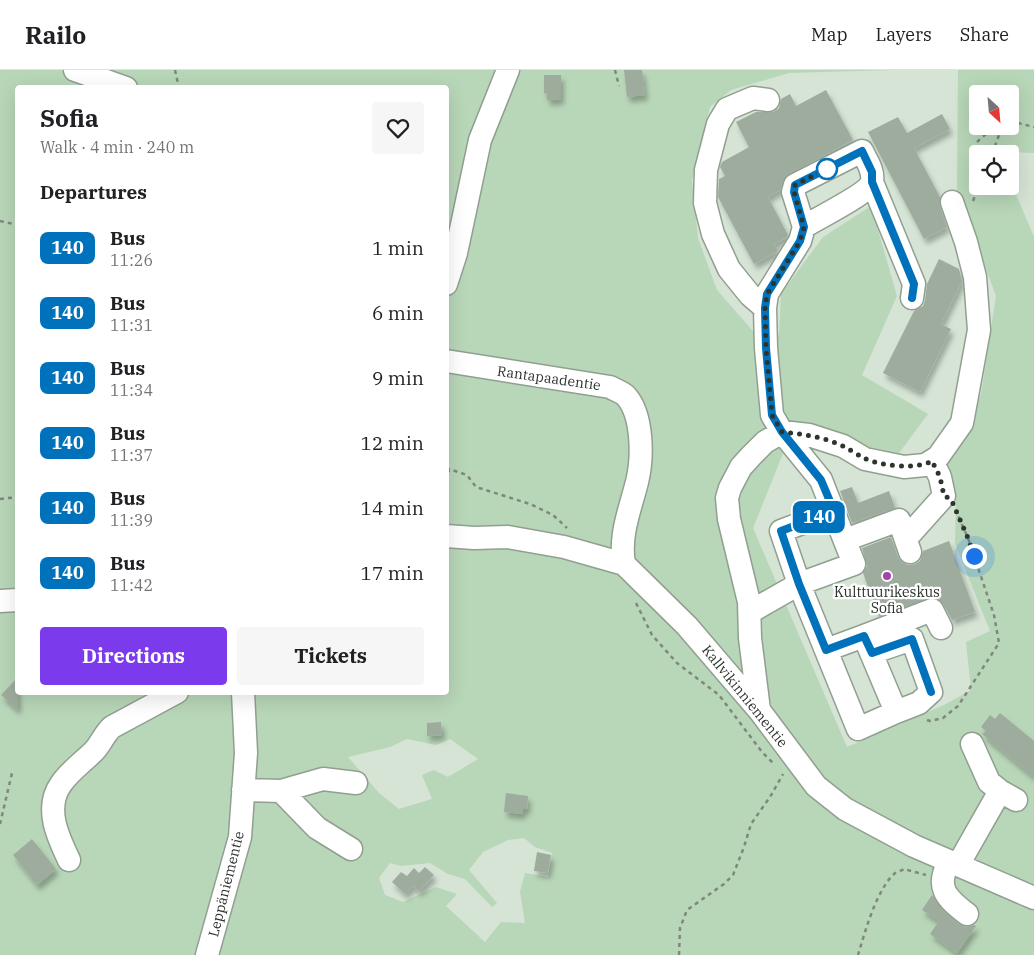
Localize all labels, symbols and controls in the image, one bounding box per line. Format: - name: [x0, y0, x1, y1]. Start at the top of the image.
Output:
- text: Railo: [25, 19, 86, 51]
- text: Map: [811, 23, 848, 46]
- text: Layers: [876, 23, 932, 46]
- text: Share: [960, 23, 1009, 46]
- north arrow: [969, 85, 1019, 135]
- map controls: [969, 85, 1019, 195]
- text: Sofia: [40, 102, 99, 134]
- button: heart: [372, 102, 424, 154]
- text: Walk · 4 min · 240 m: [40, 137, 194, 157]
- button: locate: [969, 145, 1019, 195]
- unlabelled marker: [816, 158, 838, 180]
- text: Departures: [40, 180, 147, 204]
- text: Bus: [110, 226, 145, 250]
- text: 140: [51, 236, 84, 259]
- text: 1 min: [372, 236, 424, 260]
- text: 11:26: [110, 250, 153, 270]
- text: Bus: [110, 291, 145, 315]
- text: 140: [51, 301, 84, 324]
- text: 6 min: [372, 301, 424, 325]
- text: 11:31: [110, 315, 153, 335]
- text: Bus: [110, 356, 145, 380]
- street label: Rantapaadentie: [496, 362, 602, 394]
- text: 140: [51, 366, 84, 389]
- text: 9 min: [372, 366, 424, 390]
- text: 11:34: [110, 380, 153, 400]
- text: Bus: [110, 421, 145, 445]
- text: 140: [51, 431, 84, 454]
- text: 12 min: [361, 431, 424, 455]
- text: 11:37: [110, 445, 153, 465]
- text: Bus: [110, 486, 145, 510]
- text: 140: [51, 496, 84, 519]
- text: 14 min: [361, 496, 424, 520]
- line badge: 140: [790, 501, 848, 533]
- text: 140: [803, 505, 835, 528]
- text: 11:39: [110, 510, 153, 530]
- your location: [962, 544, 987, 569]
- text: Bus: [110, 551, 145, 575]
- text: 140: [51, 561, 84, 584]
- text: 17 min: [361, 561, 424, 585]
- marker: Kulttuurikeskus Sofia: [881, 570, 893, 582]
- text: 11:42: [110, 575, 153, 595]
- place label: Kulttuurikeskus Sofia: [834, 583, 940, 617]
- button: Directions: [40, 627, 227, 685]
- button: Tickets: [237, 627, 424, 685]
- street label: Kallvikinniementie: [698, 641, 792, 751]
- street label: Leppäniementie: [204, 829, 248, 939]

